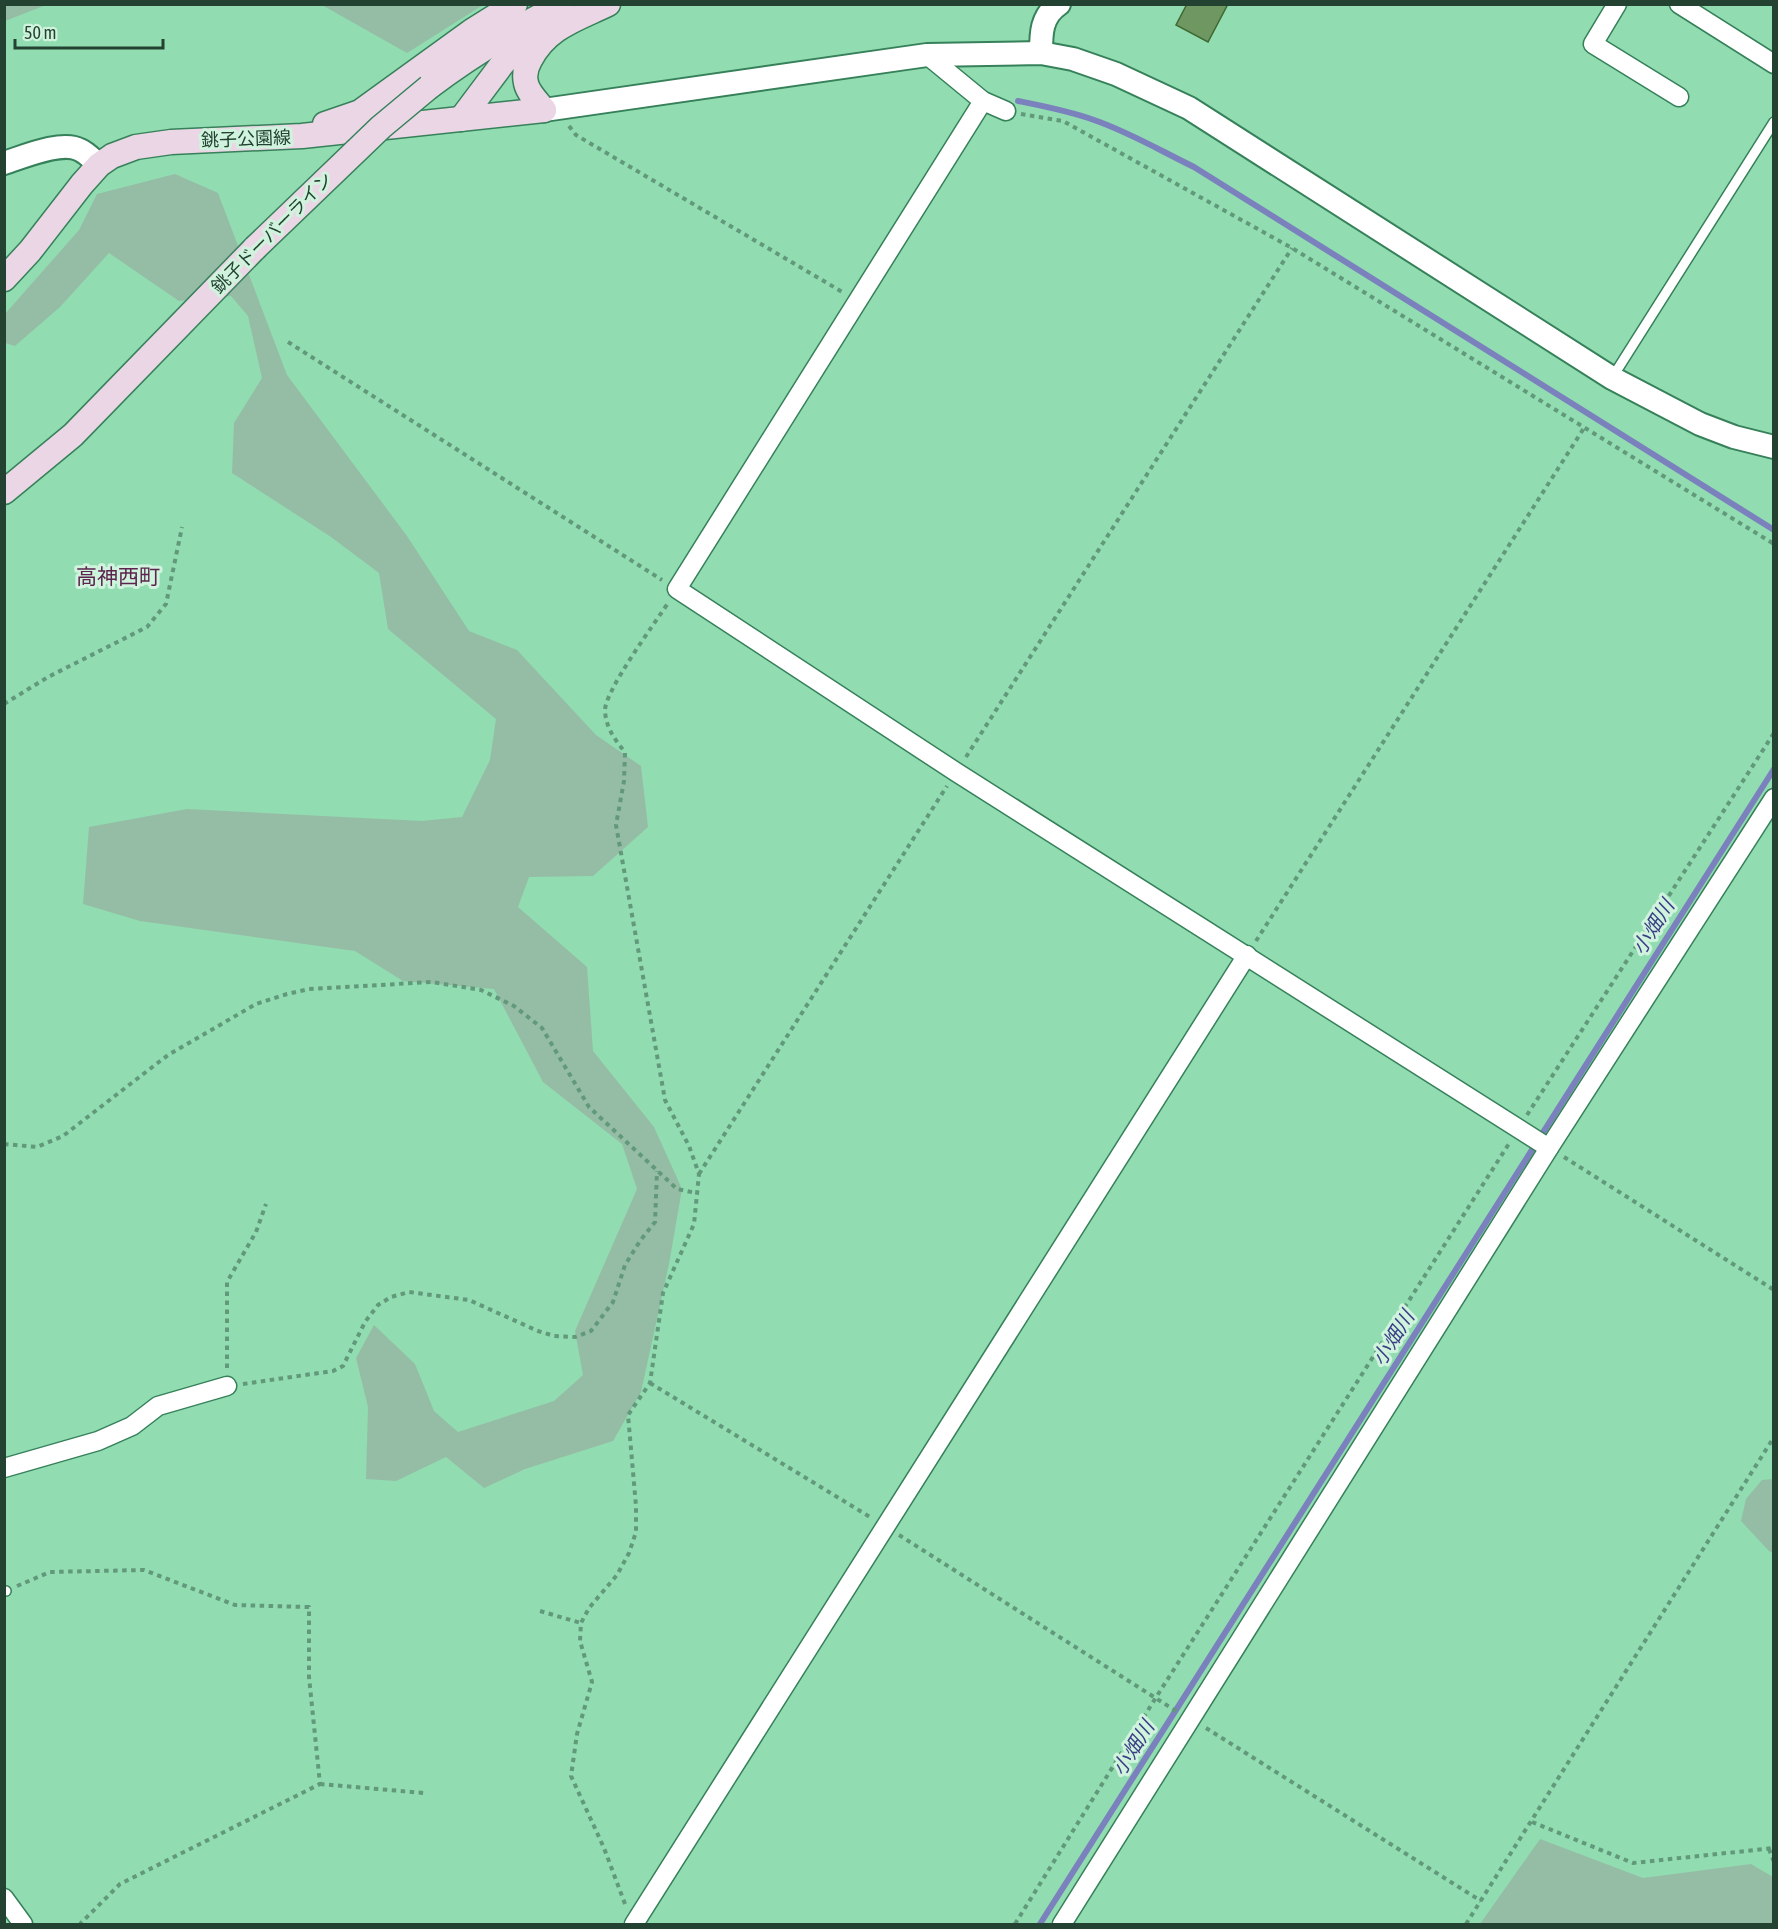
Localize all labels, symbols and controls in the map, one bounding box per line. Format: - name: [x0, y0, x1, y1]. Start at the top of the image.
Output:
- scale bar: [15, 12, 164, 50]
- text: 50 m: [24, 22, 56, 43]
- street label: 銚子公園線: [201, 126, 291, 151]
- street label: 銚子ドーバーライン: [207, 168, 336, 297]
- district label: 高神西町: [76, 564, 160, 588]
- water label: 小畑川: [1627, 894, 1679, 958]
- water label: 小畑川: [1367, 1305, 1419, 1369]
- water label: 小畑川: [1107, 1715, 1159, 1779]

